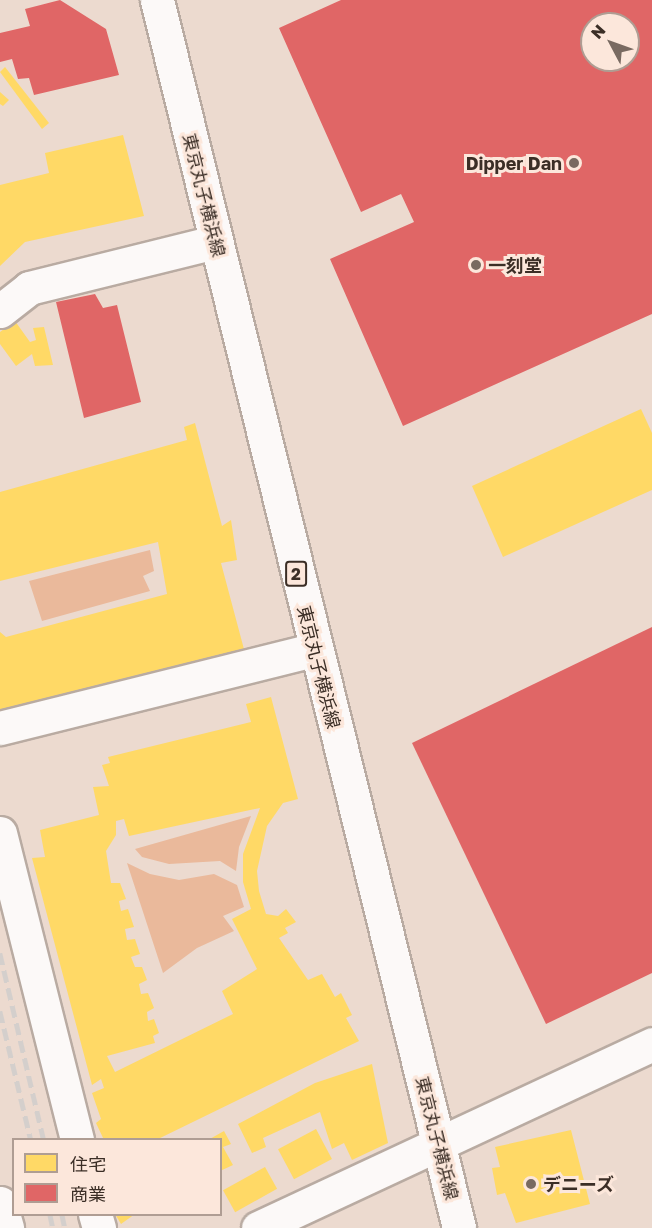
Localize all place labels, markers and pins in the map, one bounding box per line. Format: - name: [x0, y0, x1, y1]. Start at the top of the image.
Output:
- place label: Dipper Dan: [466, 152, 562, 174]
- marker: Dipper Dan: [567, 156, 581, 170]
- place label: 一刻堂: [488, 254, 542, 276]
- marker: 一刻堂: [469, 258, 483, 272]
- place label: デニーズ: [543, 1173, 615, 1195]
- marker: デニーズ: [524, 1177, 538, 1191]

